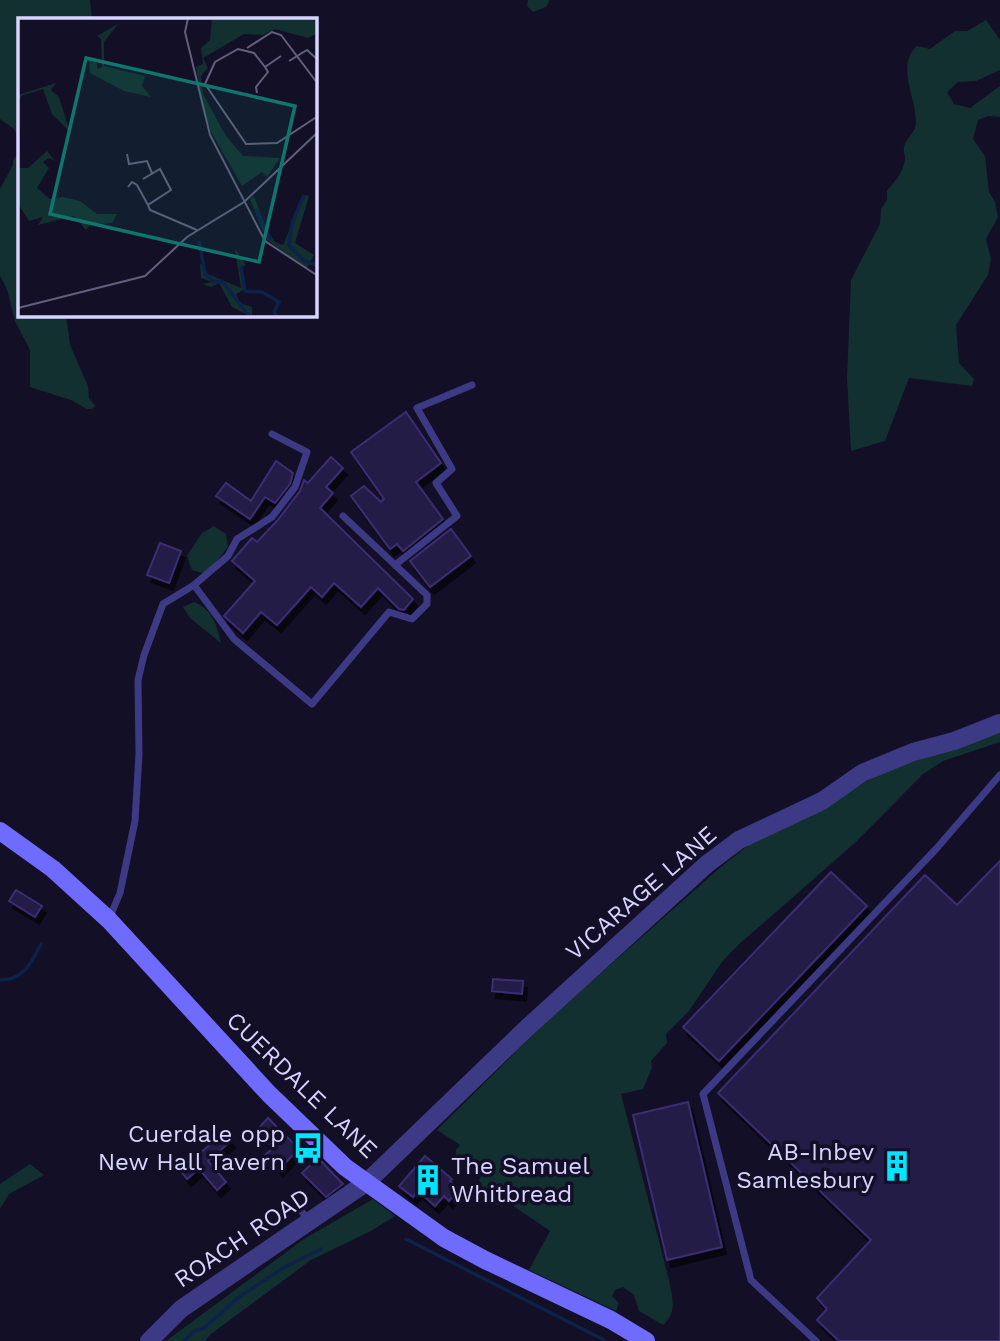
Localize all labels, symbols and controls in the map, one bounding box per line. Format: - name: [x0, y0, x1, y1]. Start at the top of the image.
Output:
- inset map: [18, 18, 317, 317]
- street label: VICARAGE LANE: [560, 820, 722, 966]
- street label: CUERDALE LANE: [221, 1006, 383, 1164]
- place label: Cuerdale opp New Hall Tavern: [98, 1120, 285, 1176]
- bus stop icon: Cuerdale opp New Hall Tavern: [291, 1131, 325, 1165]
- place label: AB-Inbev Samlesbury: [737, 1138, 875, 1194]
- building icon: AB-Inbev Samlesbury: [880, 1149, 914, 1183]
- place label: The Samuel Whitbread: [451, 1152, 590, 1208]
- building icon: The Samuel Whitbread: [411, 1163, 445, 1197]
- street label: ROACH ROAD: [169, 1182, 315, 1294]

